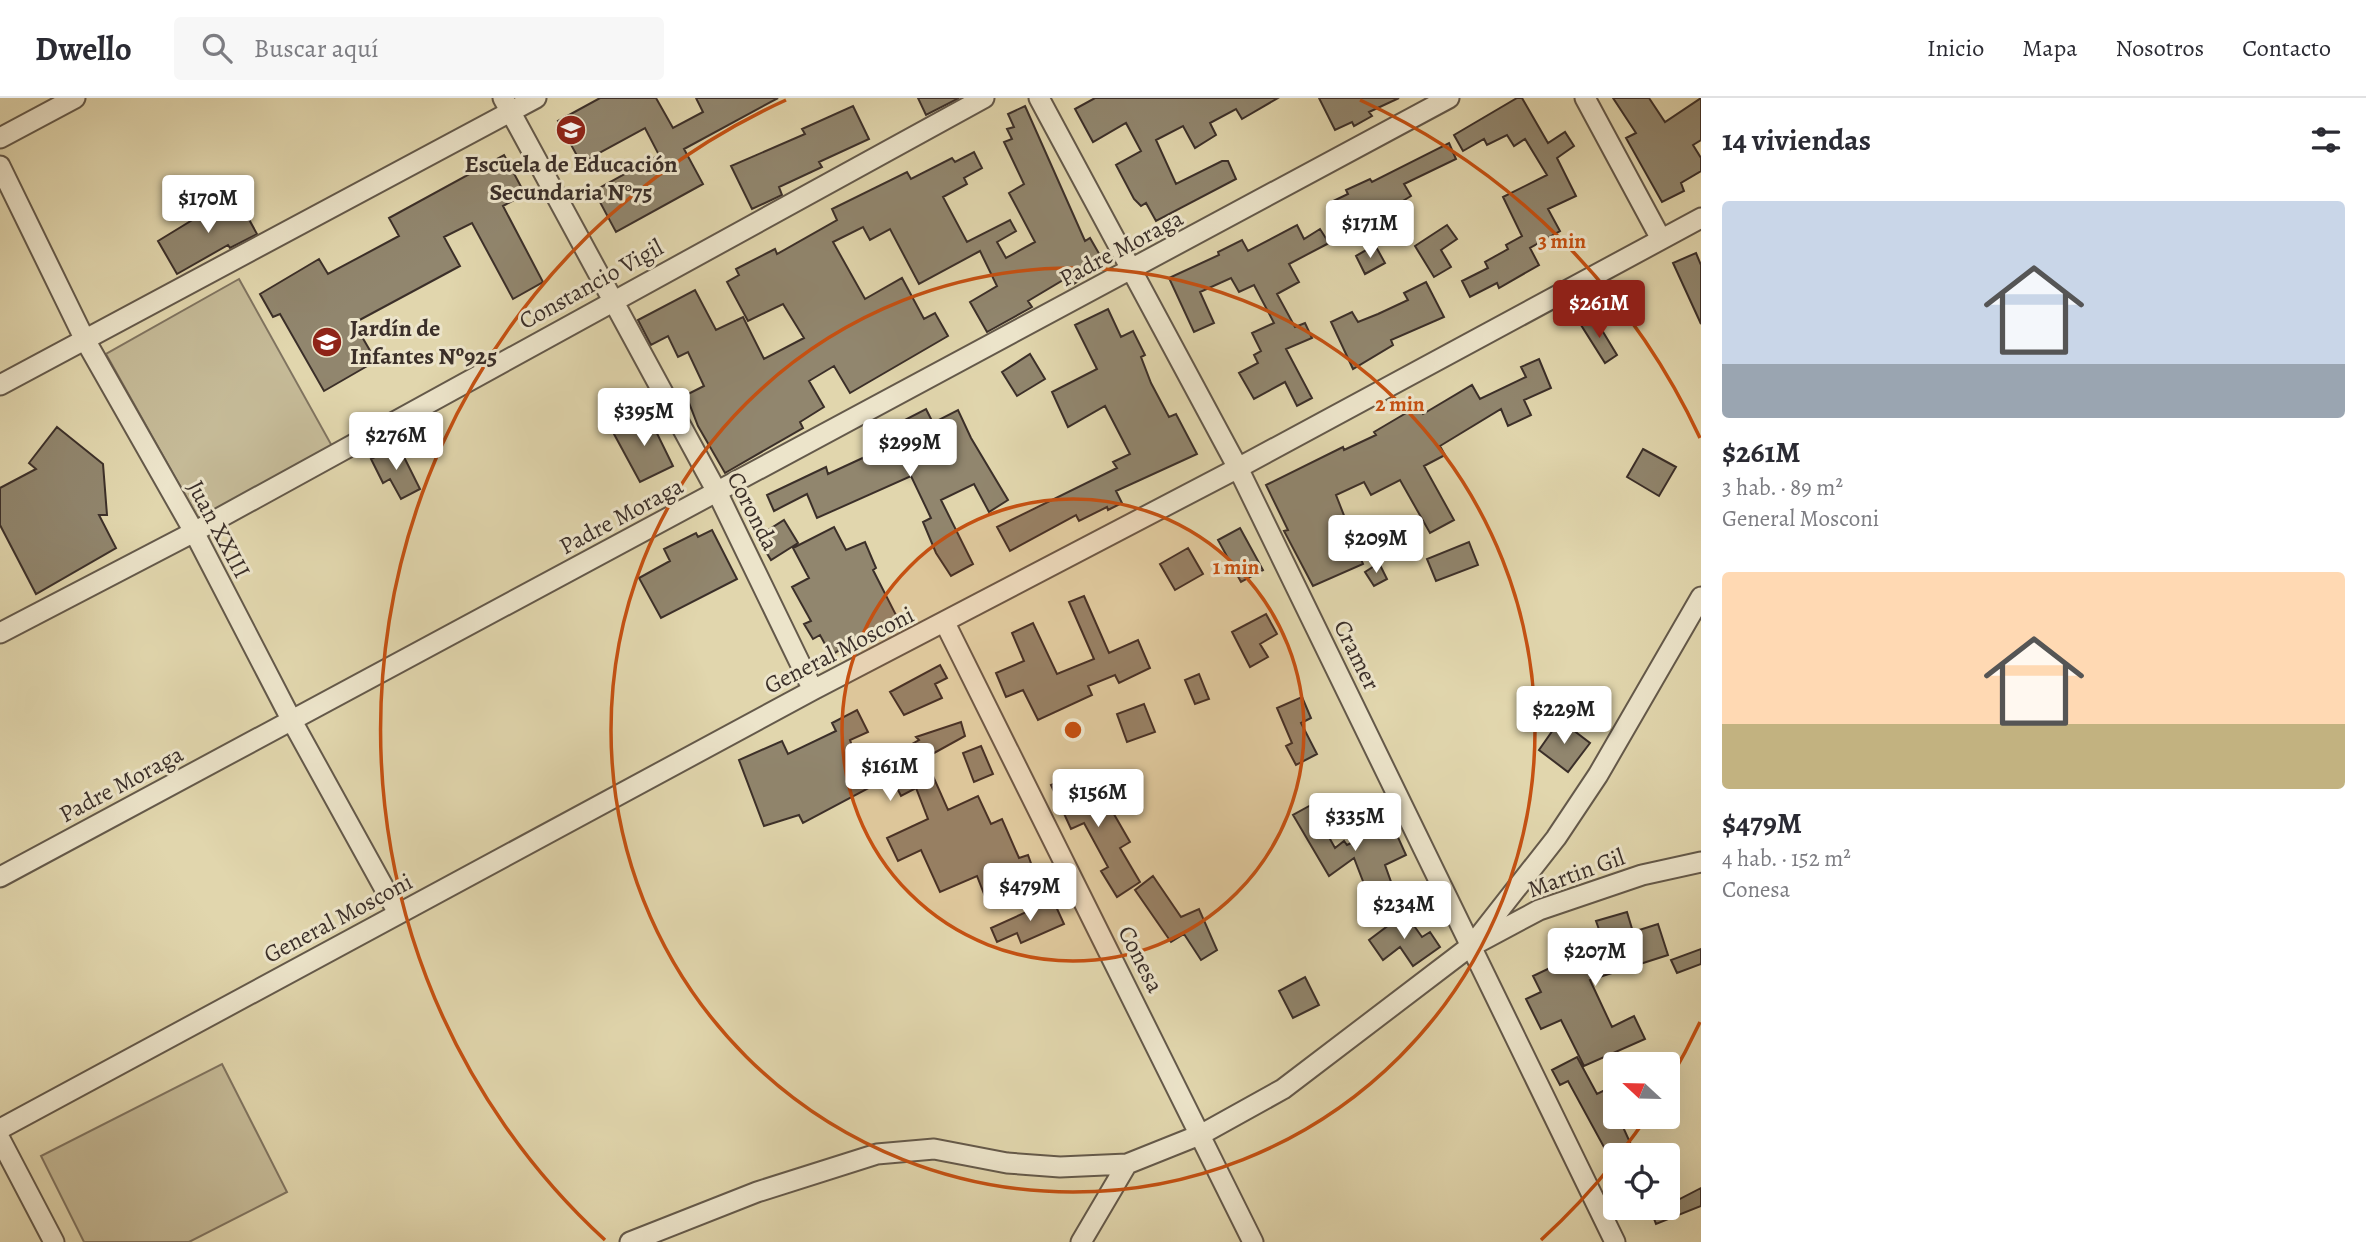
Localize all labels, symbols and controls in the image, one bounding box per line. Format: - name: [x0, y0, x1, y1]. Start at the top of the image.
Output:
- search box: [174, 17, 664, 80]
- text: Dwello: [35, 26, 132, 71]
- icon: search: [198, 29, 236, 67]
- text: Buscar aquí: [254, 31, 379, 66]
- text: Inicio: [1927, 32, 1984, 64]
- text: Mapa: [2022, 32, 2077, 64]
- text: Nosotros: [2115, 32, 2204, 64]
- text: Contacto: [2242, 32, 2331, 64]
- school or university icon: Escuela de Educación Secundaria N°75: [554, 113, 588, 147]
- text: 14 viviendas: [1722, 120, 1871, 160]
- icon: filters: [2307, 121, 2345, 159]
- place label: Escuela de Educación Secundaria N°75: [464, 148, 678, 208]
- pin: $170M: [159, 176, 257, 235]
- text: $170M: [178, 182, 238, 213]
- pin: $171M: [1321, 200, 1419, 260]
- street label: Padre Moraga: [1053, 202, 1189, 294]
- text: $171M: [1342, 207, 1398, 238]
- text: 3 min: [1538, 227, 1586, 255]
- street label: Constancio Vigil: [513, 231, 669, 337]
- icon: home: [1971, 247, 2097, 373]
- pin: $261M: [1550, 280, 1648, 340]
- text: $261M: [1569, 287, 1629, 318]
- place label: Jardín de Infantes Nº925: [350, 312, 497, 372]
- school or university icon: Jardín de Infantes Nº925: [310, 325, 344, 359]
- pin: $395M: [595, 388, 693, 448]
- text: 2 min: [1375, 390, 1425, 418]
- text: $395M: [614, 395, 674, 426]
- pin: $276M: [347, 412, 445, 472]
- text: $276M: [365, 419, 427, 450]
- pin: $299M: [861, 420, 959, 479]
- text: $299M: [879, 426, 941, 457]
- text: $261M: [1722, 432, 1800, 472]
- street label: Coronda: [720, 466, 787, 557]
- street label: Padre Moraga: [553, 470, 689, 562]
- text: 3 hab. · 89 m²: [1722, 472, 1843, 503]
- street label: Juan XXIII: [180, 474, 258, 584]
- text: General Mosconi: [1722, 503, 1879, 534]
- pin: $209M: [1327, 516, 1425, 575]
- text: $209M: [1344, 522, 1408, 553]
- text: 1 min: [1213, 553, 1260, 581]
- street label: General Mosconi: [759, 598, 919, 702]
- street label: Cramer: [1326, 614, 1388, 696]
- icon: home: [1971, 618, 2097, 744]
- pin: $229M: [1515, 686, 1613, 746]
- text: $229M: [1533, 693, 1595, 724]
- centre of rings: [1061, 718, 1085, 742]
- street label: Padre Moraga: [53, 738, 189, 830]
- pin: $161M: [841, 744, 939, 803]
- text: $161M: [861, 750, 919, 781]
- pin: $156M: [1049, 770, 1147, 829]
- text: $156M: [1069, 776, 1127, 807]
- pin: $335M: [1306, 794, 1404, 853]
- text: $335M: [1325, 800, 1385, 831]
- text: $479M: [1722, 803, 1802, 843]
- street label: Martin Gil: [1523, 841, 1629, 905]
- text: 4 hab. · 152 m²: [1722, 843, 1851, 874]
- pin: $479M: [981, 864, 1079, 923]
- street label: General Mosconi: [258, 865, 418, 971]
- text: $479M: [999, 870, 1061, 901]
- text: Conesa: [1722, 874, 1790, 905]
- pin: $234M: [1355, 882, 1453, 941]
- text: $234M: [1373, 888, 1435, 919]
- street label: Conesa: [1111, 920, 1172, 999]
- pin: $207M: [1546, 928, 1644, 988]
- text: $207M: [1564, 935, 1626, 966]
- north arrow: [1603, 1052, 1680, 1129]
- map controls: [1603, 1052, 1680, 1220]
- button: locate: [1603, 1143, 1680, 1220]

